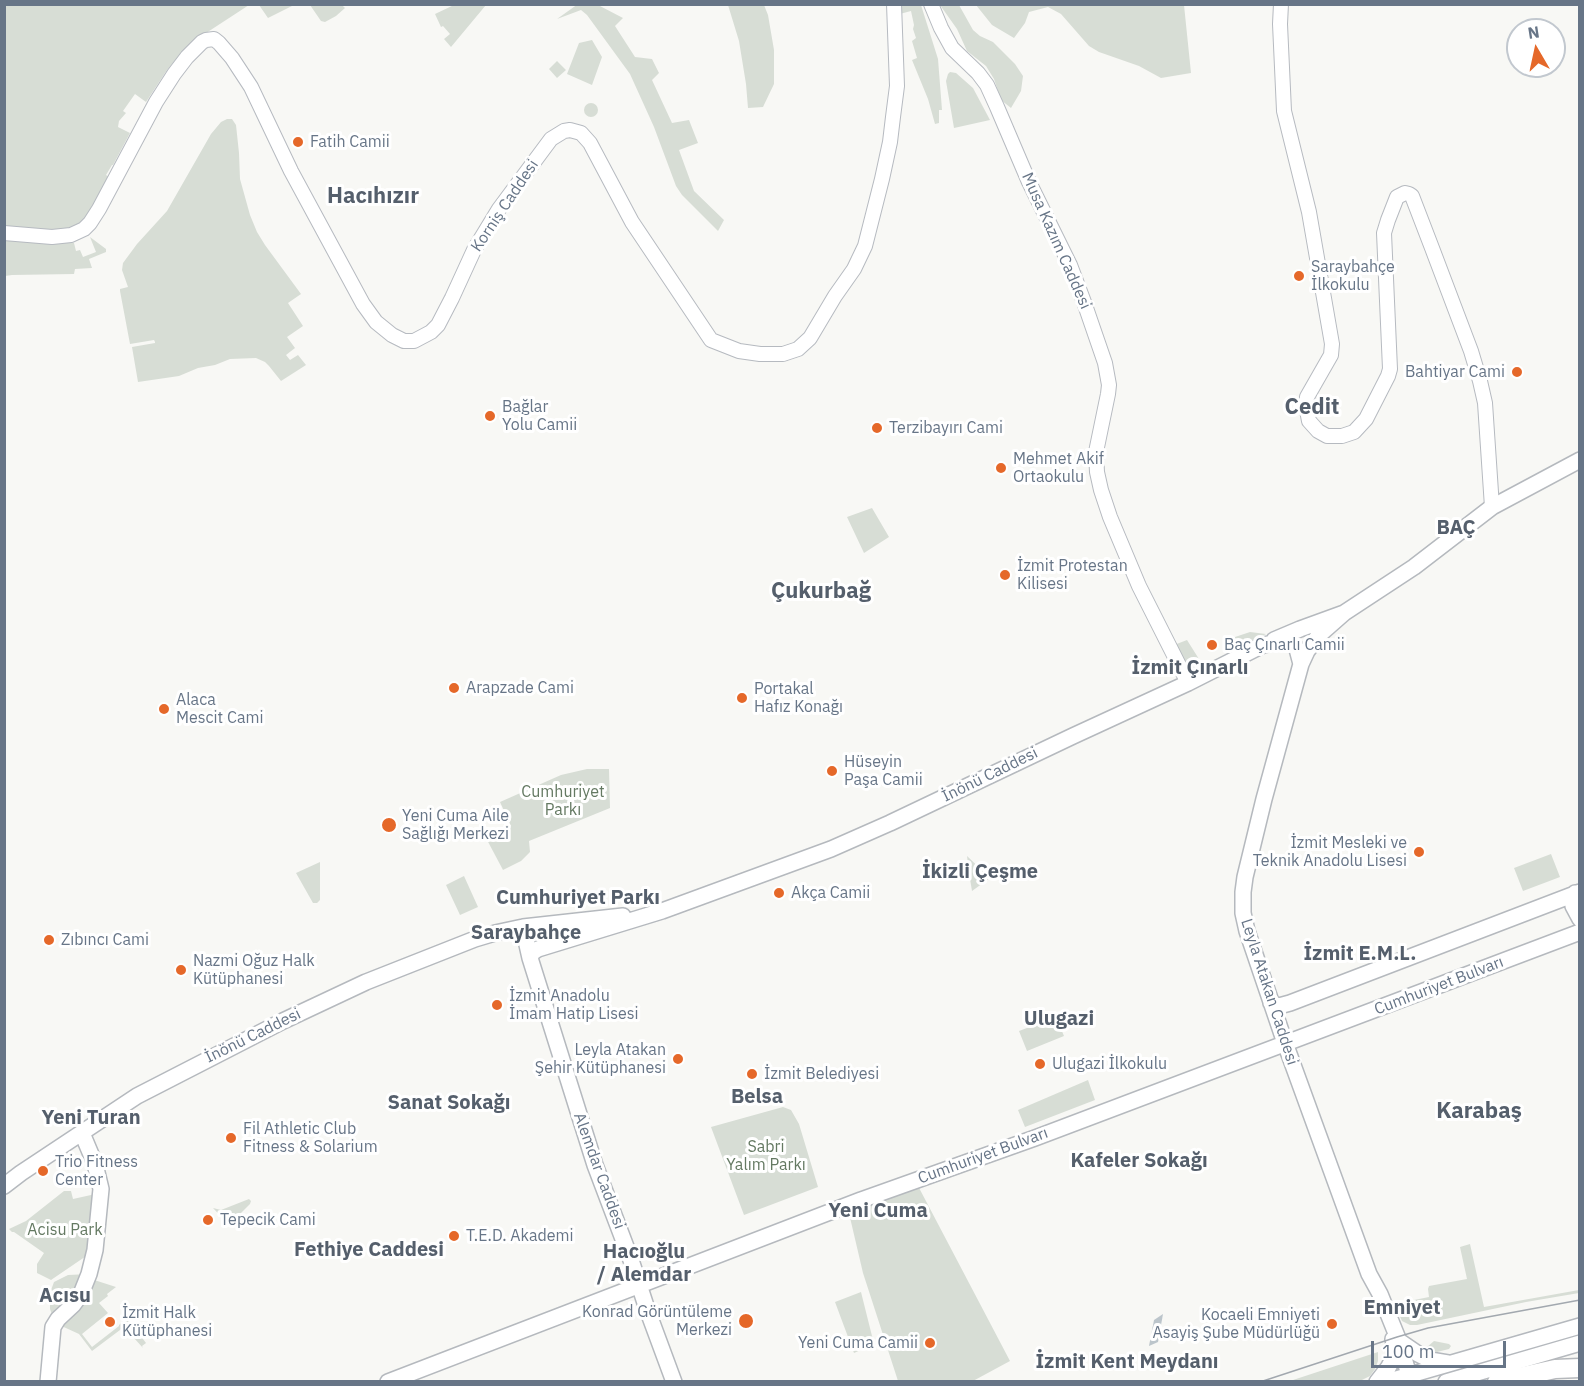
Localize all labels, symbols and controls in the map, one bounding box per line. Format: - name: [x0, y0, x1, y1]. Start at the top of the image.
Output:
- north arrow: [1506, 18, 1566, 78]
- text: N: [1526, 21, 1541, 43]
- place label: Fatih Camii: [310, 132, 390, 152]
- marker: Fatih Camii: [291, 135, 305, 149]
- street label: Korniş Caddesi: [467, 156, 543, 256]
- street label: Musa Kazım Caddesi: [1017, 170, 1095, 312]
- district label: Hacıhızır: [327, 184, 419, 210]
- place label: Saraybahçe İlkokulu: [1311, 257, 1395, 295]
- marker: Saraybahçe İlkokulu: [1292, 269, 1306, 283]
- place label: Bahtiyar Cami: [1405, 362, 1505, 382]
- marker: Bahtiyar Cami: [1510, 365, 1524, 379]
- district label: Cedit: [1285, 395, 1339, 421]
- place label: Bağlar Yolu Camii: [502, 397, 577, 435]
- marker: Bağlar Yolu Camii: [483, 409, 497, 423]
- place label: Terzibayırı Cami: [889, 418, 1003, 438]
- marker: Terzibayırı Cami: [870, 421, 884, 435]
- place label: Mehmet Akif Ortaokulu: [1013, 449, 1104, 487]
- marker: Mehmet Akif Ortaokulu: [994, 461, 1008, 475]
- district label: BAÇ: [1436, 516, 1476, 540]
- place label: İzmit Protestan Kilisesi: [1017, 556, 1128, 594]
- marker: İzmit Protestan Kilisesi: [998, 568, 1012, 582]
- district label: Çukurbağ: [771, 579, 871, 605]
- place label: Baç Çınarlı Camii: [1224, 635, 1345, 655]
- marker: Baç Çınarlı Camii: [1205, 638, 1219, 652]
- district label: İzmit Çınarlı: [1132, 656, 1248, 680]
- place label: Arapzade Cami: [466, 678, 574, 698]
- place label: Portakal Hafız Konağı: [754, 679, 843, 717]
- marker: Arapzade Cami: [447, 681, 461, 695]
- place label: Alaca Mescit Cami: [176, 690, 263, 728]
- marker: Portakal Hafız Konağı: [735, 691, 749, 705]
- marker: Alaca Mescit Cami: [157, 702, 171, 716]
- street label: İnönü Caddesi: [939, 744, 1041, 806]
- place label: Hüseyin Paşa Camii: [844, 752, 923, 790]
- marker: Hüseyin Paşa Camii: [825, 764, 839, 778]
- park label: Cumhuriyet Parkı: [521, 782, 605, 820]
- place label: Yeni Cuma Aile Sağlığı Merkezi: [402, 806, 509, 844]
- marker: Yeni Cuma Aile Sağlığı Merkezi: [380, 816, 398, 834]
- place label: İzmit Mesleki ve Teknik Anadolu Lisesi: [1253, 833, 1407, 871]
- marker: İzmit Mesleki ve Teknik Anadolu Lisesi: [1412, 845, 1426, 859]
- district label: İkizli Çeşme: [922, 860, 1038, 884]
- place label: Akça Camii: [791, 883, 870, 903]
- district label: Cumhuriyet Parkı: [496, 886, 660, 910]
- marker: Akça Camii: [772, 886, 786, 900]
- street label: Leyla Atakan Caddesi: [1236, 916, 1302, 1068]
- district label: Saraybahçe: [471, 921, 581, 945]
- place label: Zıbıncı Cami: [61, 930, 149, 950]
- marker: Zıbıncı Cami: [42, 933, 56, 947]
- district label: İzmit E.M.L.: [1303, 942, 1417, 966]
- place label: Nazmi Oğuz Halk Kütüphanesi: [193, 951, 315, 989]
- street label: Cumhuriyet Bulvarı: [1372, 952, 1506, 1020]
- marker: Nazmi Oğuz Halk Kütüphanesi: [174, 963, 188, 977]
- place label: İzmit Anadolu İmam Hatip Lisesi: [509, 986, 639, 1024]
- marker: İzmit Anadolu İmam Hatip Lisesi: [490, 998, 504, 1012]
- street label: İnönü Caddesi: [202, 1005, 304, 1067]
- district label: Ulugazi: [1024, 1007, 1094, 1031]
- place label: Leyla Atakan Şehir Kütüphanesi: [535, 1040, 666, 1078]
- marker: Leyla Atakan Şehir Kütüphanesi: [671, 1052, 685, 1066]
- place label: Ulugazi İlkokulu: [1052, 1054, 1167, 1074]
- marker: Ulugazi İlkokulu: [1033, 1057, 1047, 1071]
- place label: İzmit Belediyesi: [764, 1064, 879, 1084]
- marker: İzmit Belediyesi: [745, 1067, 759, 1081]
- district label: Belsa: [731, 1085, 783, 1109]
- district label: Sanat Sokağı: [387, 1091, 511, 1115]
- district label: Karabaş: [1436, 1099, 1522, 1125]
- district label: Yeni Turan: [41, 1106, 141, 1130]
- street label: Alemdar Caddesi: [569, 1110, 629, 1232]
- place label: Fil Athletic Club Fitness & Solarium: [243, 1119, 378, 1157]
- street label: Cumhuriyet Bulvarı: [915, 1124, 1051, 1188]
- marker: Fil Athletic Club Fitness & Solarium: [224, 1131, 238, 1145]
- park label: Sabri Yalım Parkı: [726, 1137, 806, 1175]
- district label: Kafeler Sokağı: [1070, 1149, 1208, 1173]
- place label: Trio Fitness Center: [55, 1152, 138, 1190]
- marker: Trio Fitness Center: [36, 1164, 50, 1178]
- district label: Yeni Cuma: [828, 1199, 928, 1223]
- place label: Tepecik Cami: [220, 1210, 316, 1230]
- marker: Tepecik Cami: [201, 1213, 215, 1227]
- park label: Acisu Park: [27, 1220, 103, 1240]
- place label: T.E.D. Akademi: [466, 1226, 573, 1246]
- marker: T.E.D. Akademi: [447, 1229, 461, 1243]
- district label: Fethiye Caddesi: [294, 1238, 444, 1262]
- district label: Hacıoğlu / Alemdar: [597, 1240, 691, 1287]
- district label: Acısu: [39, 1284, 91, 1308]
- district label: Emniyet: [1363, 1296, 1441, 1320]
- place label: Konrad Görüntüleme Merkezi: [582, 1302, 732, 1340]
- place label: İzmit Halk Kütüphanesi: [122, 1303, 212, 1341]
- place label: Kocaeli Emniyeti Asayiş Şube Müdürlüğü: [1152, 1305, 1320, 1343]
- marker: Konrad Görüntüleme Merkezi: [737, 1312, 755, 1330]
- marker: İzmit Halk Kütüphanesi: [103, 1315, 117, 1329]
- marker: Kocaeli Emniyeti Asayiş Şube Müdürlüğü: [1325, 1317, 1339, 1331]
- scale bar: [1374, 1329, 1509, 1367]
- place label: Yeni Cuma Camii: [798, 1333, 918, 1353]
- marker: Yeni Cuma Camii: [923, 1336, 937, 1350]
- text: 100 m: [1382, 1340, 1434, 1363]
- district label: İzmit Kent Meydanı: [1035, 1350, 1219, 1374]

